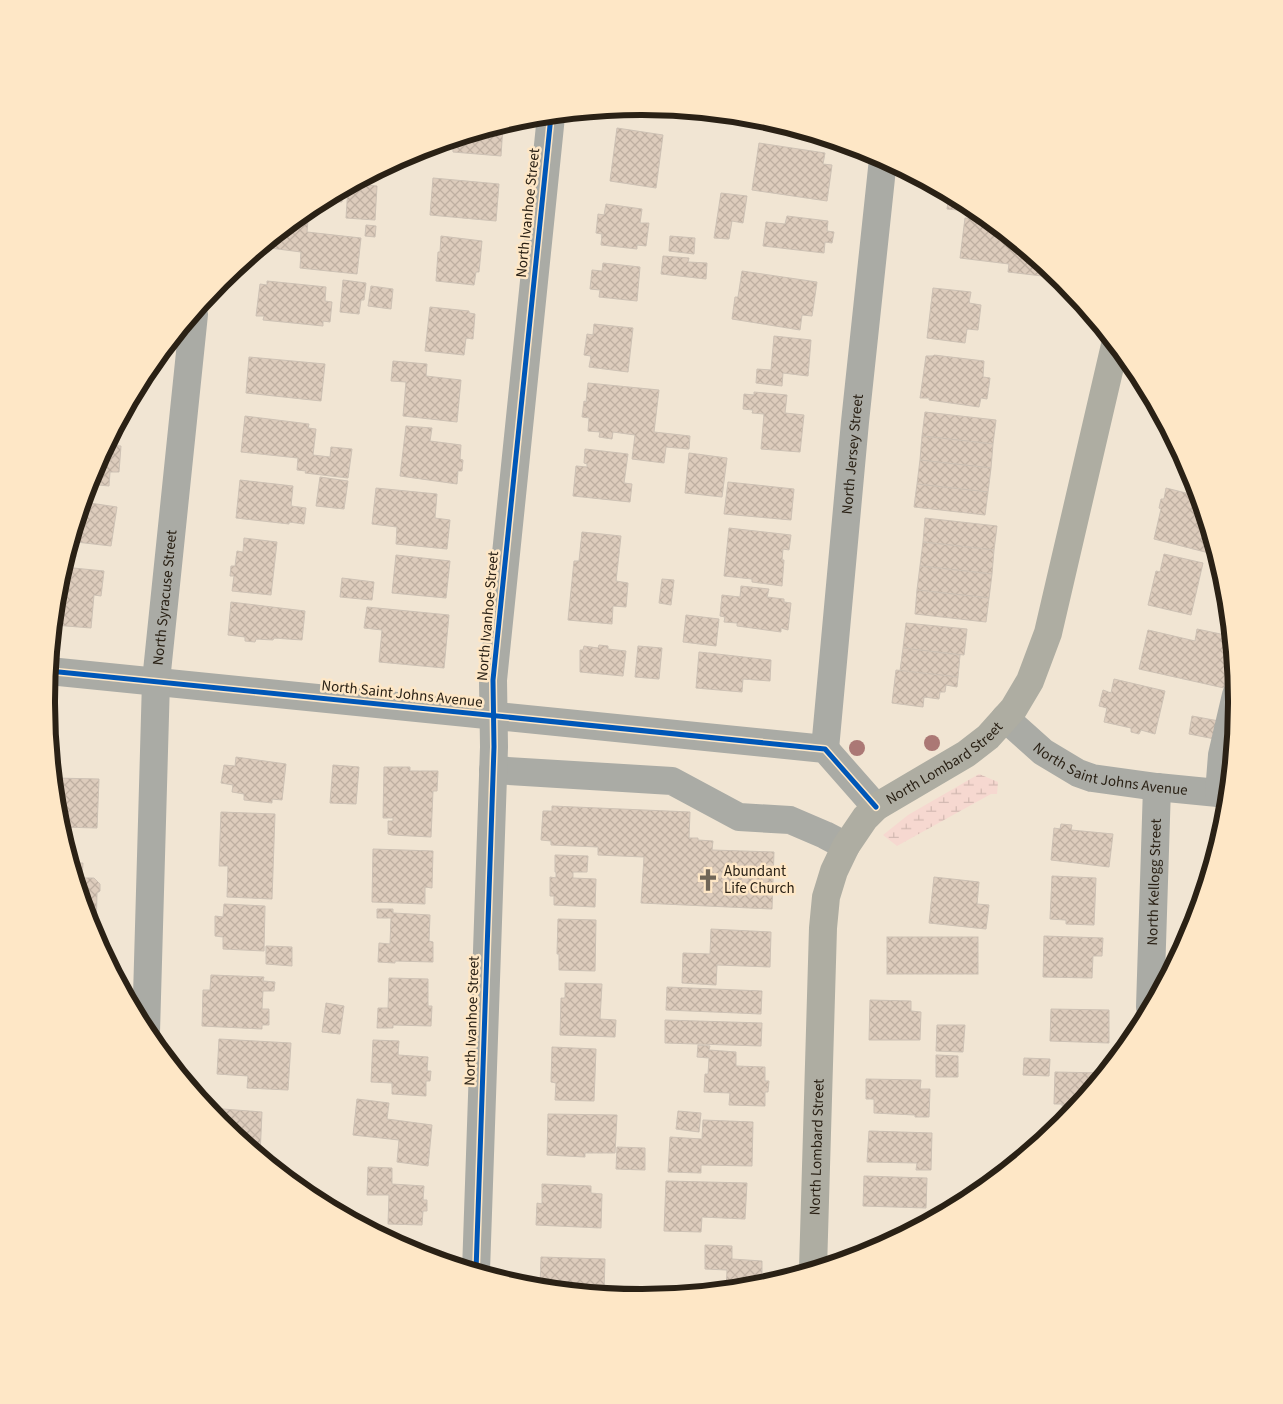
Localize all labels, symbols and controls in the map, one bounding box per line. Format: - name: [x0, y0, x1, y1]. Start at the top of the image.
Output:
- street label: North Ivanhoe Street: [511, 147, 545, 279]
- street label: North Jersey Street: [836, 393, 868, 515]
- street label: North Syracuse Street: [147, 529, 182, 666]
- street label: North Ivanhoe Street: [472, 550, 504, 682]
- street label: North Saint Johns Avenue: [320, 675, 484, 713]
- street label: North Lombard Street: [882, 717, 1007, 809]
- street label: North Saint Johns Avenue: [1028, 737, 1189, 800]
- street label: North Kellogg Street: [1141, 818, 1166, 946]
- place label: Abundant Life Church: [724, 861, 795, 899]
- church icon: Abundant Life Church: [695, 867, 721, 893]
- street label: North Ivanhoe Street: [459, 956, 485, 1086]
- street label: North Lombard Street: [804, 1078, 829, 1216]

